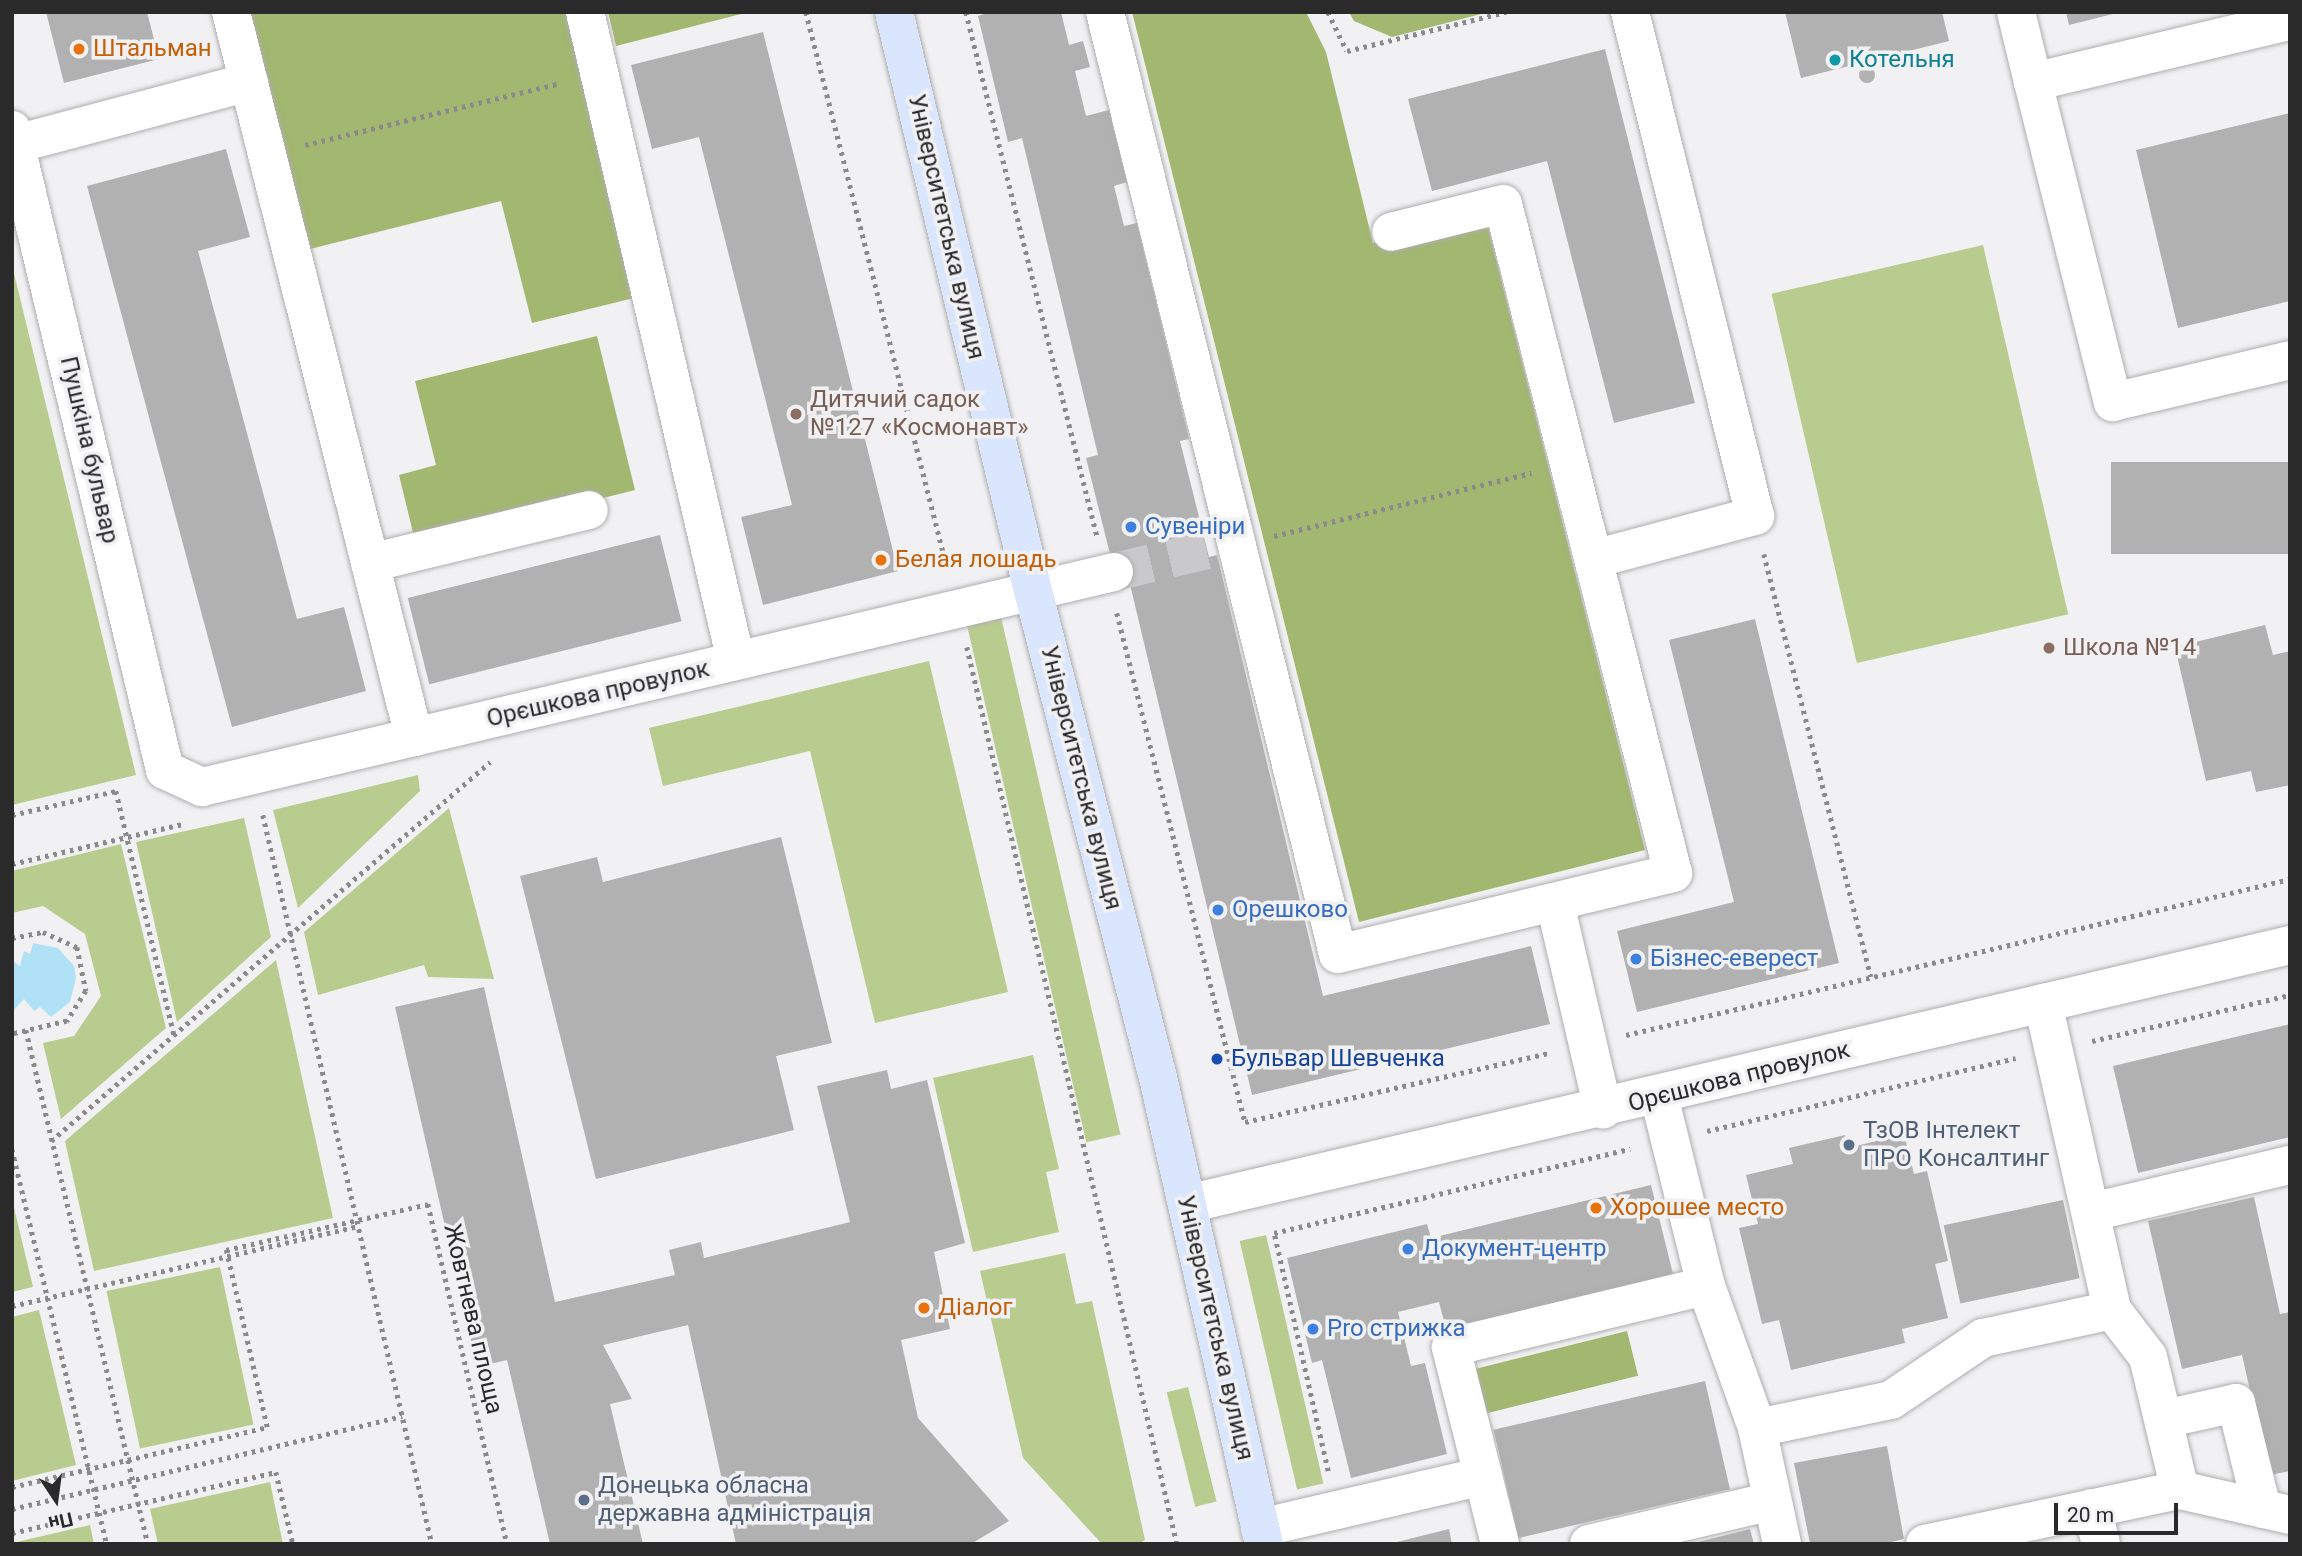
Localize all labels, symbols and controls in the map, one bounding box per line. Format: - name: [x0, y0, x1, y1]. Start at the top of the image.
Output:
- place label: Штальман: [93, 35, 212, 63]
- marker: Штальман: [71, 41, 87, 57]
- place label: Котельня: [1849, 46, 1955, 74]
- marker: Котельня: [1827, 52, 1843, 68]
- street label: Університетська вулиця: [901, 92, 991, 362]
- street label: Пушкіна бульвар: [54, 354, 124, 546]
- place label: Дитячий садок №127 «Космонавт»: [810, 386, 1028, 442]
- marker: Дитячий садок №127 «Космонавт»: [788, 406, 804, 422]
- place label: Сувеніри: [1145, 513, 1245, 541]
- marker: Сувеніри: [1123, 519, 1139, 535]
- place label: Белая лошадь: [895, 546, 1056, 574]
- marker: Белая лошадь: [873, 552, 889, 568]
- place label: Школа №14: [2063, 634, 2196, 662]
- marker: Школа №14: [2041, 640, 2057, 656]
- street label: Університетська вулиця: [1034, 643, 1128, 913]
- street label: Орєшкова провулок: [484, 654, 712, 734]
- place label: Орешково: [1232, 896, 1348, 924]
- marker: Орешково: [1210, 902, 1226, 918]
- place label: Бізнес-еверест: [1650, 945, 1818, 973]
- marker: Бізнес-еверест: [1628, 951, 1644, 967]
- street label: Орєшкова провулок: [1625, 1036, 1853, 1118]
- place label: Бульвар Шевченка: [1231, 1045, 1445, 1073]
- marker: Бульвар Шевченка: [1209, 1051, 1225, 1067]
- place label: ТзОВ Інтелект ПРО Консалтинг: [1863, 1117, 2049, 1173]
- marker: ТзОВ Інтелект ПРО Консалтинг: [1841, 1137, 1857, 1153]
- street label: Університетська вулиця: [1170, 1193, 1260, 1463]
- place label: Хорошее место: [1610, 1194, 1784, 1222]
- marker: Хорошее место: [1588, 1200, 1604, 1216]
- street label: Жовтнева площа: [437, 1221, 509, 1417]
- place label: Документ-центр: [1422, 1235, 1606, 1263]
- marker: Документ-центр: [1400, 1241, 1416, 1257]
- place label: Діалог: [938, 1294, 1013, 1322]
- marker: Діалог: [916, 1300, 932, 1316]
- place label: Pro стрижка: [1327, 1315, 1466, 1343]
- marker: Pro стрижка: [1305, 1321, 1321, 1337]
- north arrow: [21, 1465, 91, 1535]
- place label: Донецька обласна державна адміністрація: [598, 1472, 871, 1528]
- scale bar: [2057, 1490, 2181, 1534]
- marker: Донецька обласна державна адміністрація: [576, 1492, 592, 1508]
- text: 20 m: [2067, 1503, 2114, 1527]
- text: Пн: [46, 1507, 75, 1535]

